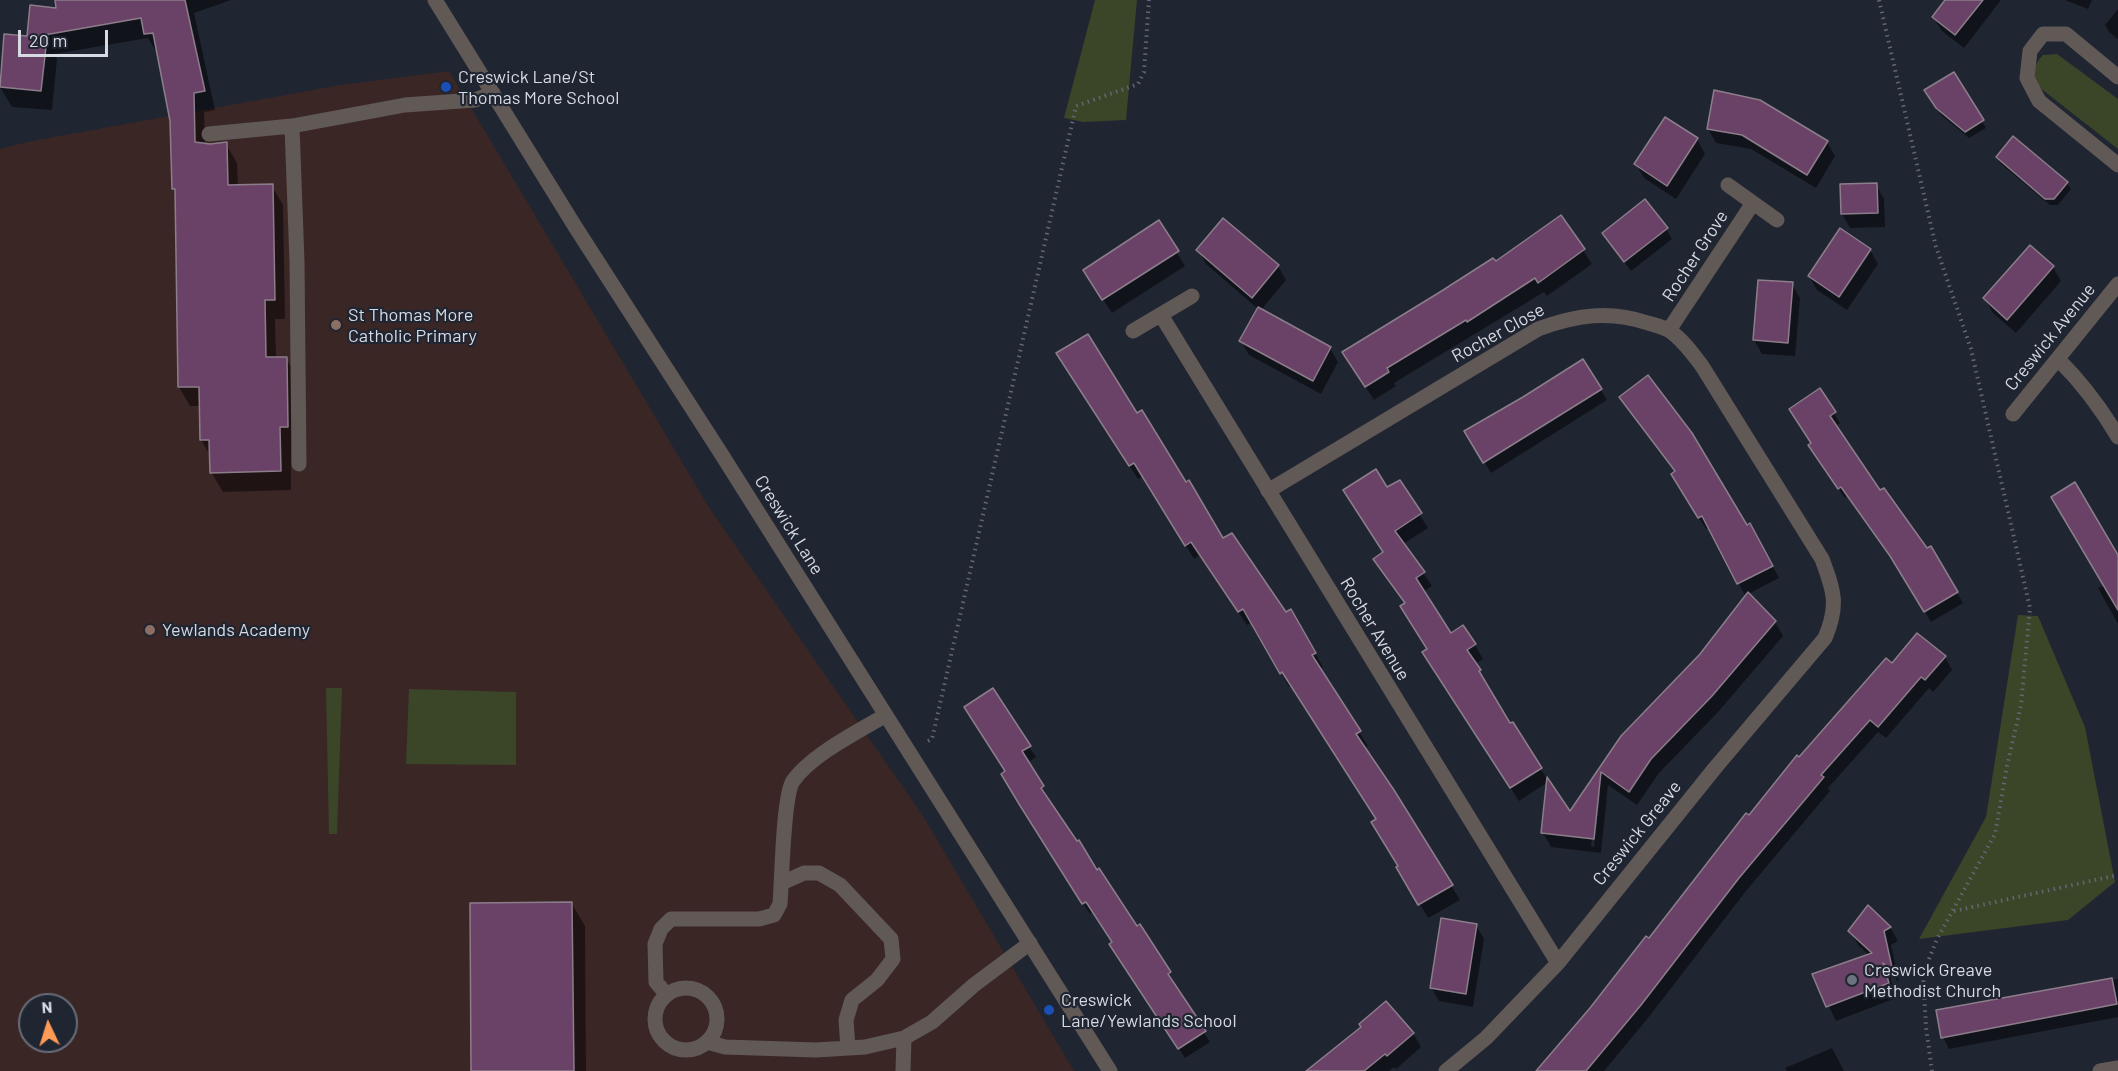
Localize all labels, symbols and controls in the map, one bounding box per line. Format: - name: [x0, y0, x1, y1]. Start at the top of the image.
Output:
- scale bar: [21, 18, 111, 56]
- text: 20 m: [29, 29, 67, 51]
- place label: Creswick Lane/St Thomas More School: [458, 66, 620, 109]
- marker: Creswick Lane/St Thomas More School: [439, 80, 453, 94]
- street label: Rocher Grove: [1658, 206, 1732, 306]
- street label: Creswick Avenue: [2000, 279, 2100, 395]
- street label: Rocher Close: [1448, 299, 1548, 367]
- place label: St Thomas More Catholic Primary: [348, 304, 477, 346]
- marker: St Thomas More Catholic Primary: [329, 318, 343, 332]
- street label: Creswick Lane: [750, 471, 828, 579]
- street label: Rocher Avenue: [1336, 573, 1414, 685]
- place label: Yewlands Academy: [162, 619, 310, 641]
- marker: Yewlands Academy: [143, 623, 157, 637]
- street label: Creswick Greave: [1588, 776, 1686, 890]
- place label: Creswick Greave Methodist Church: [1864, 959, 2001, 1002]
- marker: Creswick Greave Methodist Church: [1845, 973, 1859, 987]
- place label: Creswick Lane/Yewlands School: [1061, 989, 1237, 1032]
- north arrow: [18, 993, 78, 1053]
- text: N: [41, 997, 53, 1016]
- marker: Creswick Lane/Yewlands School: [1042, 1003, 1056, 1017]

